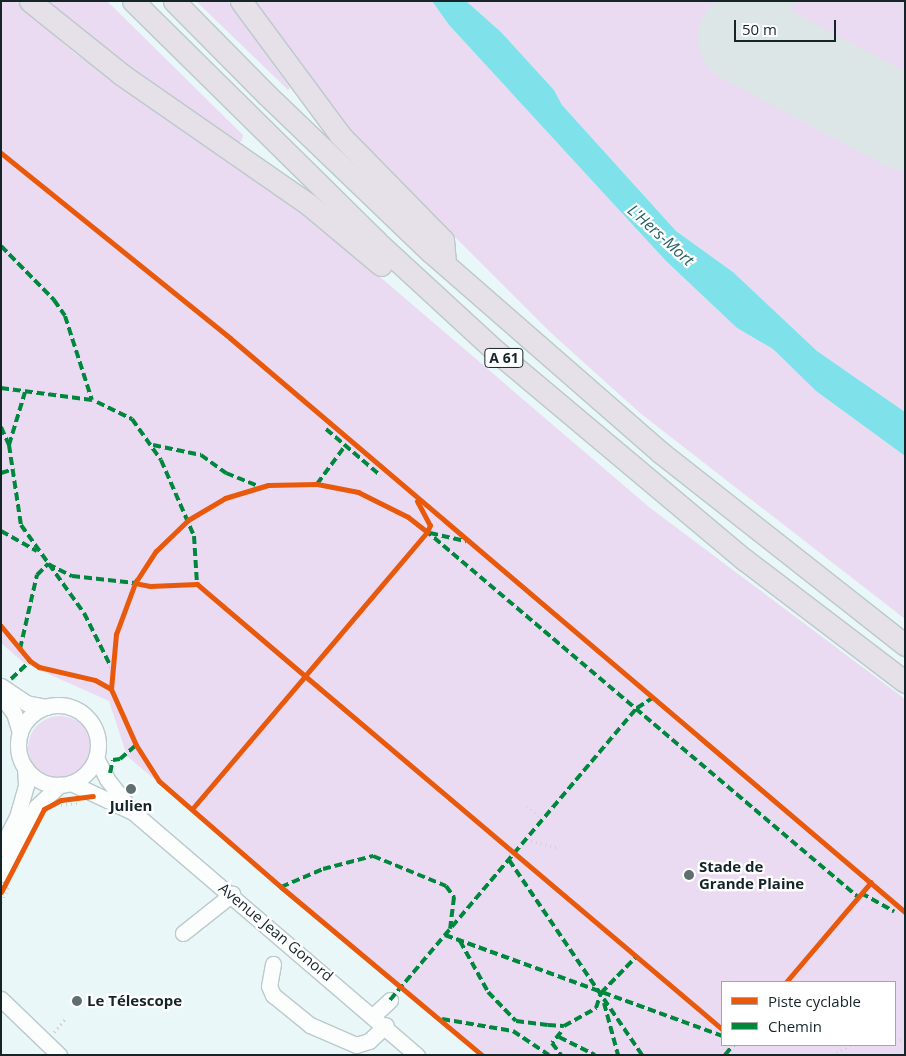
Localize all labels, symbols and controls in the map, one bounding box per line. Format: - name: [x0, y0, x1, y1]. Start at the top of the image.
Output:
- scale bar: [736, 10, 838, 42]
- text: 50 m: [742, 19, 777, 39]
- water label: L'Hers-Mort: [624, 200, 698, 270]
- road number: A 61: [484, 346, 524, 369]
- marker: Julien: [125, 783, 137, 795]
- place label: Julien: [110, 797, 152, 815]
- place label: Stade de Grande Plaine: [699, 857, 804, 892]
- marker: Stade de Grande Plaine: [683, 869, 695, 881]
- street label: Avenue Jean Gonord: [215, 879, 337, 985]
- legend: [721, 981, 896, 1046]
- text: Piste cyclable: [768, 991, 861, 1011]
- place label: Le Télescope: [87, 992, 182, 1010]
- marker: Le Télescope: [71, 995, 83, 1007]
- text: Chemin: [768, 1016, 822, 1036]

